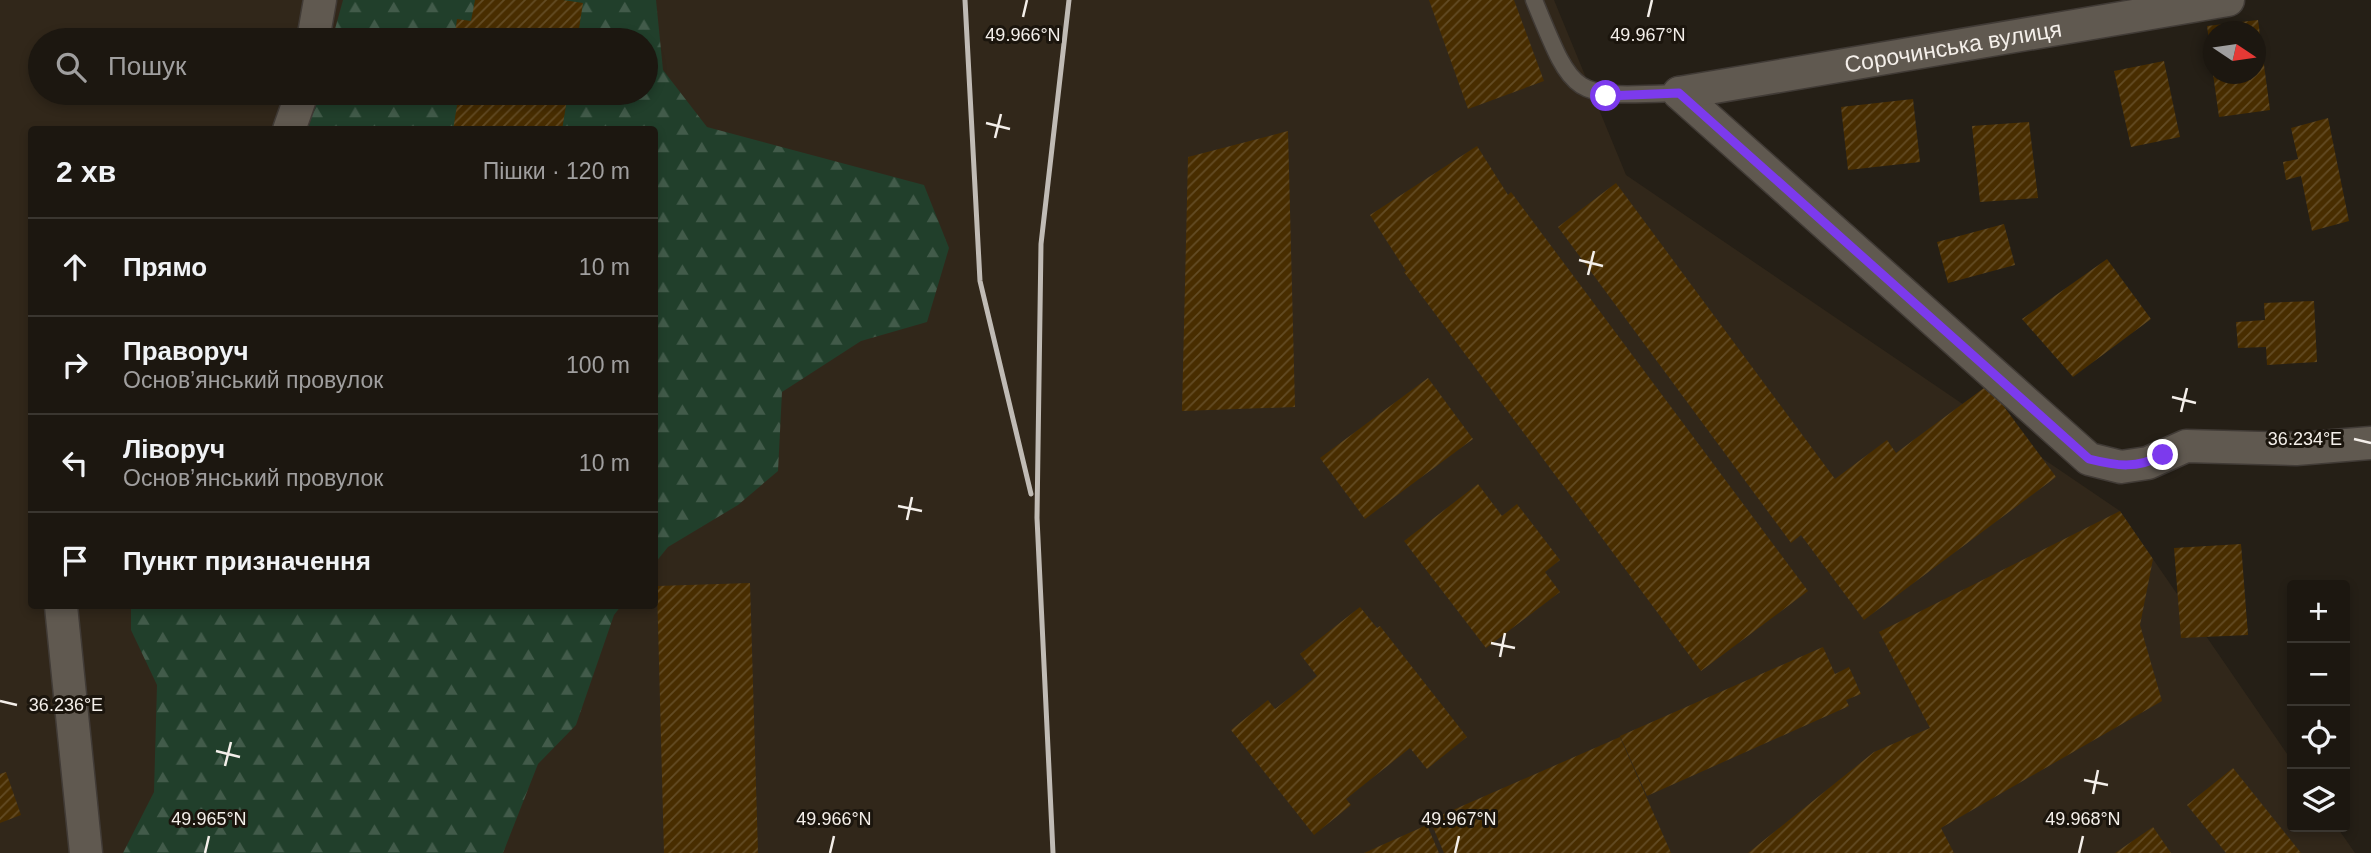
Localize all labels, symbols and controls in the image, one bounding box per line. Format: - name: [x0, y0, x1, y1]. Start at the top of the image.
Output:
- street label: Сорочинська вулиця: [1842, 15, 2064, 78]
- north arrow: [2203, 21, 2266, 84]
- text: 49.966°N: [985, 25, 1061, 45]
- text: 49.967°N: [1610, 25, 1686, 45]
- search box: [28, 28, 658, 105]
- icon: search: [52, 48, 90, 86]
- text: Пошук: [108, 51, 186, 81]
- route start: [1590, 80, 1621, 111]
- text: 2 хв: [56, 155, 116, 188]
- text: Пішки · 120 m: [483, 158, 630, 184]
- icon: ahead: [56, 248, 94, 286]
- text: Прямо: [123, 252, 207, 282]
- text: 10 m: [579, 254, 630, 280]
- text: Праворуч: [123, 336, 249, 366]
- icon: right: [56, 346, 94, 384]
- text: 100 m: [566, 352, 630, 378]
- text: Основ’янський провулок: [123, 367, 383, 393]
- text: 36.234°E: [2268, 429, 2342, 449]
- text: Ліворуч: [123, 434, 225, 464]
- route end: [2147, 439, 2178, 470]
- icon: left: [56, 444, 94, 482]
- text: 10 m: [579, 450, 630, 476]
- text: Основ’янський провулок: [123, 465, 383, 491]
- icon: arrive: [56, 542, 94, 580]
- text: Пункт призначення: [123, 546, 371, 576]
- map controls: [2287, 580, 2350, 832]
- button: +: [2287, 580, 2350, 643]
- button: −: [2287, 643, 2350, 706]
- text: 36.236°E: [29, 695, 103, 715]
- button: locate: [2287, 706, 2350, 769]
- button: layers: [2287, 769, 2350, 832]
- text: 49.965°N: [171, 809, 247, 829]
- text: 49.966°N: [796, 809, 872, 829]
- text: 49.967°N: [1421, 809, 1497, 829]
- text: 49.968°N: [2045, 809, 2121, 829]

